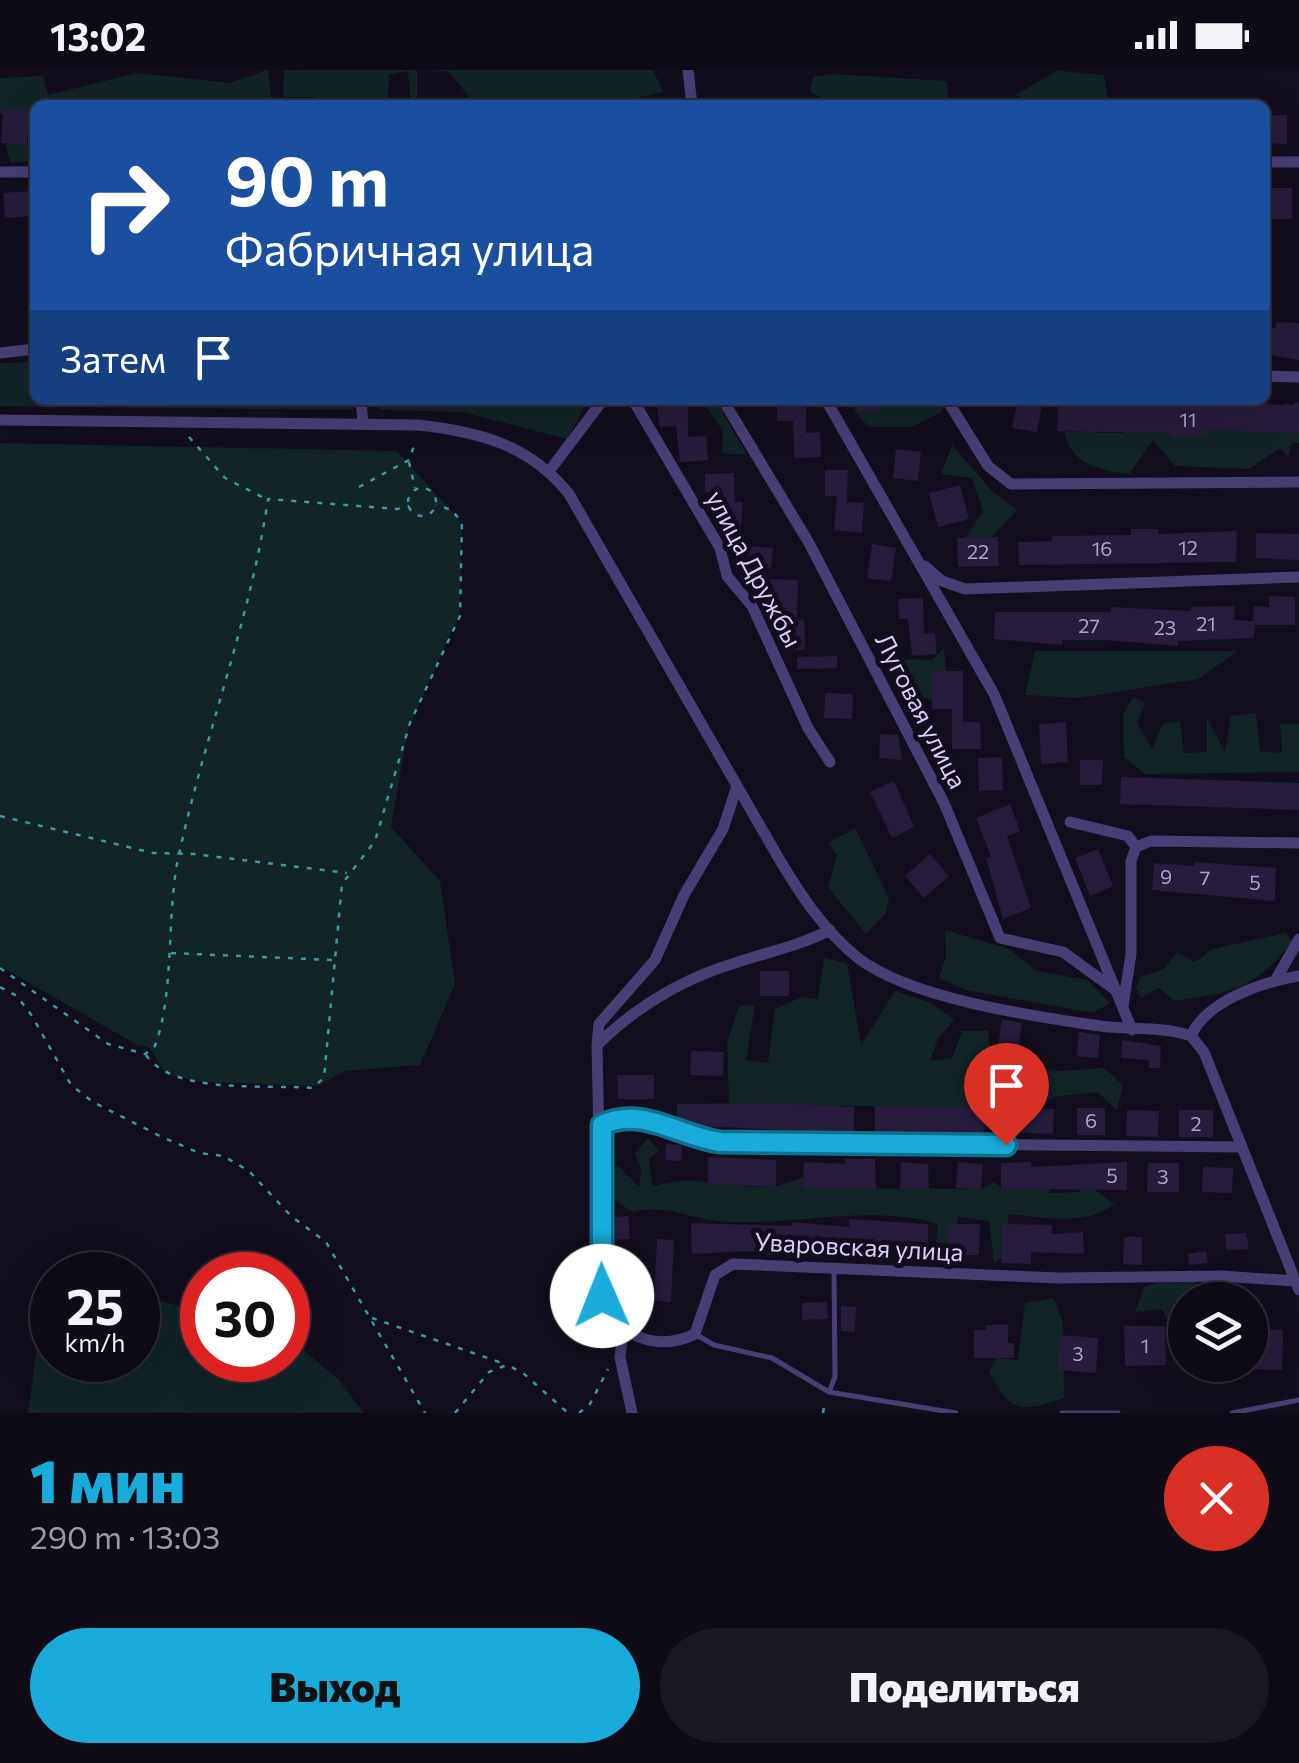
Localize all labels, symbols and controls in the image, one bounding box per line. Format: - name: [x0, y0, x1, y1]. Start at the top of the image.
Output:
- text: 13:02: [50, 12, 146, 59]
- text: 90 m: [225, 135, 389, 220]
- icon: right: [60, 140, 190, 270]
- text: Фабричная улица: [225, 220, 594, 275]
- icon: arrive: [186, 330, 241, 385]
- text: Затем: [60, 334, 166, 381]
- house number: 11: [1179, 407, 1197, 431]
- street label: улица Дружбы: [701, 485, 809, 652]
- house number: 12: [1178, 535, 1198, 559]
- house number: 16: [1092, 536, 1112, 560]
- house number: 22: [967, 539, 989, 563]
- house number: 21: [1196, 611, 1216, 635]
- house number: 27: [1078, 613, 1100, 637]
- house number: 23: [1154, 615, 1176, 639]
- street label: Луговая улица: [870, 628, 974, 793]
- house number: 9: [1160, 864, 1172, 888]
- house number: 7: [1200, 865, 1210, 889]
- house number: 5: [1249, 870, 1261, 894]
- pin: [964, 1043, 1049, 1146]
- icon: arrive: [979, 1058, 1034, 1113]
- house number: 6: [1085, 1108, 1097, 1132]
- house number: 2: [1190, 1111, 1202, 1135]
- house number: 5: [1106, 1163, 1118, 1187]
- house number: 3: [1157, 1164, 1169, 1188]
- street label: Уваровская улица: [754, 1226, 964, 1266]
- position arrow: [550, 1244, 654, 1348]
- speed limit sign: 30: [180, 1252, 310, 1382]
- text: 25: [66, 1274, 124, 1335]
- map controls: [1168, 1282, 1268, 1382]
- button: layers: [1168, 1282, 1268, 1382]
- text: km/h: [65, 1327, 125, 1357]
- house number: 1: [1141, 1333, 1149, 1357]
- house number: 3: [1072, 1341, 1084, 1365]
- text: 1 мин: [30, 1442, 185, 1515]
- button: close: [1164, 1446, 1269, 1551]
- text: 290 m · 13:03: [30, 1516, 220, 1556]
- button: Выход: [30, 1628, 640, 1743]
- button: Поделиться: [660, 1628, 1269, 1743]

